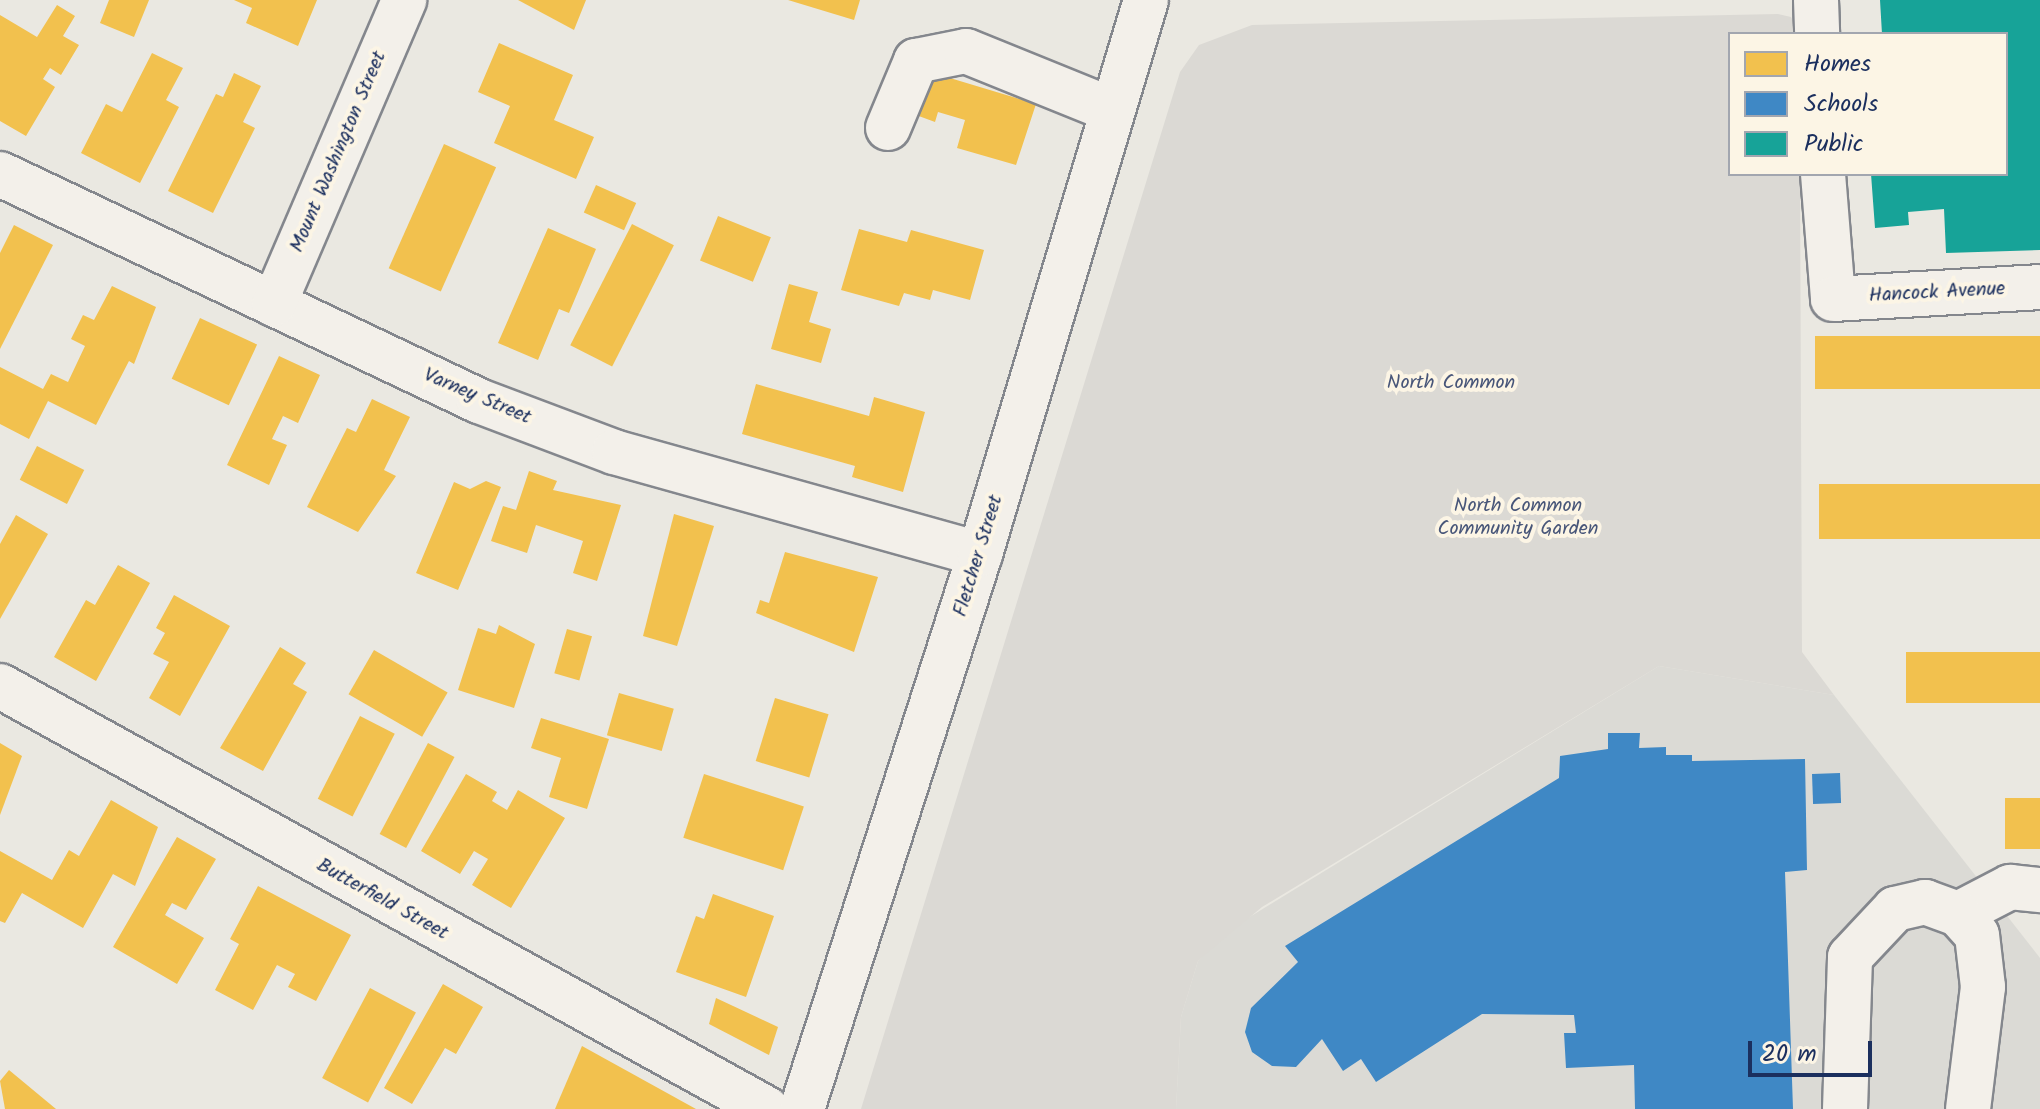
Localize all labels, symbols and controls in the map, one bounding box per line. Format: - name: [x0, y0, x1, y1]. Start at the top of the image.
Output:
- legend: [1728, 32, 2008, 176]
- text: Homes: [1804, 45, 1871, 84]
- street label: Mount Washington Street: [286, 48, 392, 256]
- text: Schools: [1804, 85, 1878, 124]
- text: Public: [1804, 125, 1863, 164]
- street label: Hancock Avenue: [1868, 277, 2006, 309]
- street label: Varney Street: [420, 364, 534, 430]
- park label: North Common: [1387, 371, 1515, 395]
- street label: Fletcher Street: [949, 492, 1009, 620]
- park label: North Common Community Garden: [1438, 494, 1598, 541]
- street label: Butterfield Street: [312, 854, 452, 946]
- scale bar: [1752, 1025, 1876, 1075]
- text: 20 m: [1762, 1035, 1817, 1074]

